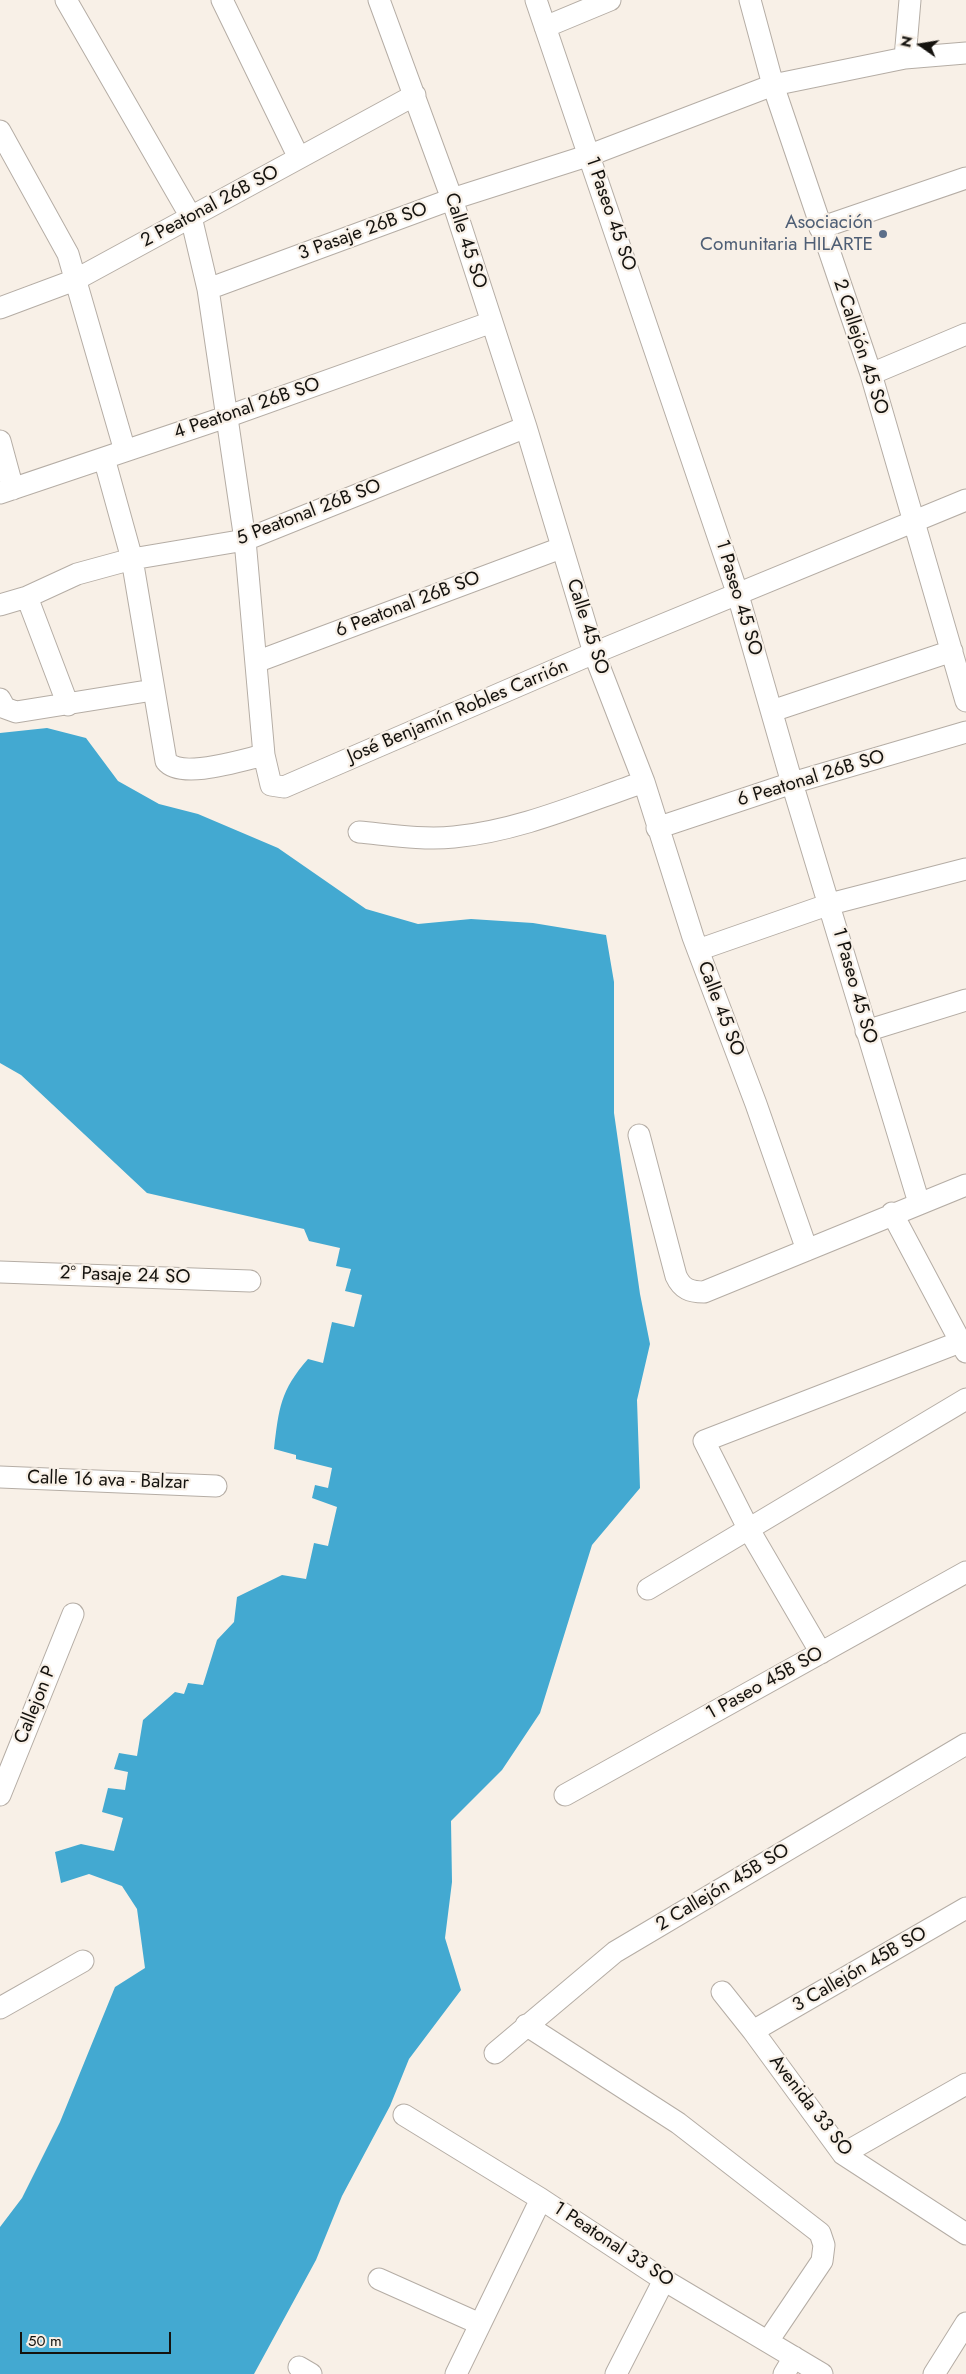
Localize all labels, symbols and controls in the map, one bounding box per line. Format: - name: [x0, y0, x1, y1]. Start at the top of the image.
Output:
- north arrow: [896, 20, 946, 70]
- text: N: [895, 34, 917, 49]
- street label: 1 Paseo 45 SO: [580, 154, 640, 274]
- street label: 2 Peatonal 26B SO: [137, 161, 283, 253]
- street label: Calle 45 SO: [439, 190, 491, 292]
- street label: 3 Pasaje 26B SO: [295, 198, 431, 266]
- place label: Asociación Comunitaria HILARTE: [700, 212, 873, 256]
- marker: Asociación Comunitaria HILARTE: [877, 228, 889, 240]
- street label: 2 Callejón 45 SO: [827, 276, 893, 418]
- street label: 4 Peatonal 26B SO: [171, 373, 323, 445]
- street label: 5 Peatonal 26B SO: [234, 475, 384, 551]
- street label: 1 Paseo 45 SO: [710, 537, 766, 659]
- street label: 6 Peatonal 26B SO: [332, 567, 484, 643]
- street label: Calle 45 SO: [561, 576, 613, 678]
- street label: José Benjamín Robles Carrión: [344, 655, 572, 769]
- street label: 6 Peatonal 26B SO: [735, 746, 887, 812]
- street label: 1 Paseo 45 SO: [827, 925, 881, 1047]
- street label: Calle 45 SO: [692, 959, 748, 1059]
- street label: 2º Pasaje 24 SO: [59, 1262, 191, 1290]
- street label: Calle 16 ava - Balzar: [27, 1467, 189, 1495]
- street label: 1 Paseo 45B SO: [703, 1642, 827, 1726]
- street label: Callejon P: [10, 1663, 62, 1747]
- street label: 2 Callejón 45B SO: [652, 1839, 794, 1937]
- street label: 3 Callejón 45B SO: [789, 1922, 931, 2018]
- street label: Avenida 33 SO: [763, 2051, 857, 2161]
- street label: 1 Peatonal 33 SO: [549, 2198, 677, 2292]
- scale bar: [22, 2322, 174, 2354]
- text: 50 m: [28, 2330, 62, 2352]

